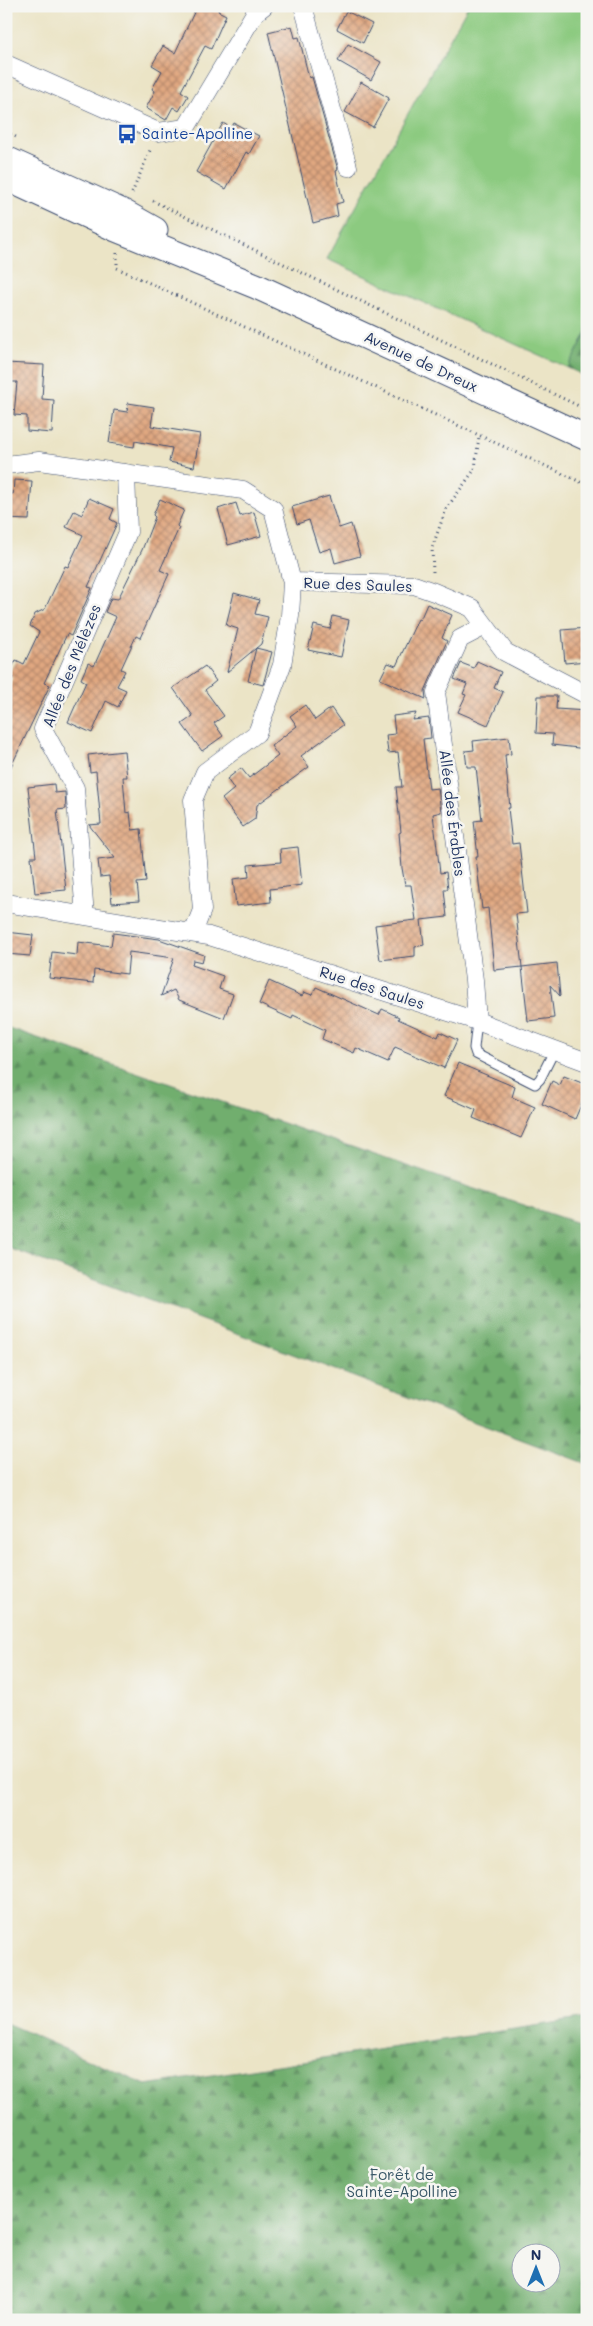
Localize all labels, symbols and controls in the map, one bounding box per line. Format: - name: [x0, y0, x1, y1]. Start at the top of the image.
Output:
- bus stop icon: Sainte-Apolline: [116, 123, 138, 145]
- place label: Sainte-Apolline: [142, 123, 253, 143]
- street label: Avenue de Dreux: [361, 326, 482, 396]
- street label: Rue des Saules: [303, 572, 413, 596]
- street label: Allée des Mélèzes: [37, 601, 105, 730]
- street label: Allée des Érables: [435, 748, 471, 877]
- street label: Rue des Saules: [317, 961, 427, 1013]
- park label: Forêt de Sainte-Apolline: [346, 2164, 458, 2201]
- north arrow: [510, 2244, 560, 2294]
- text: N: [531, 2245, 541, 2264]

